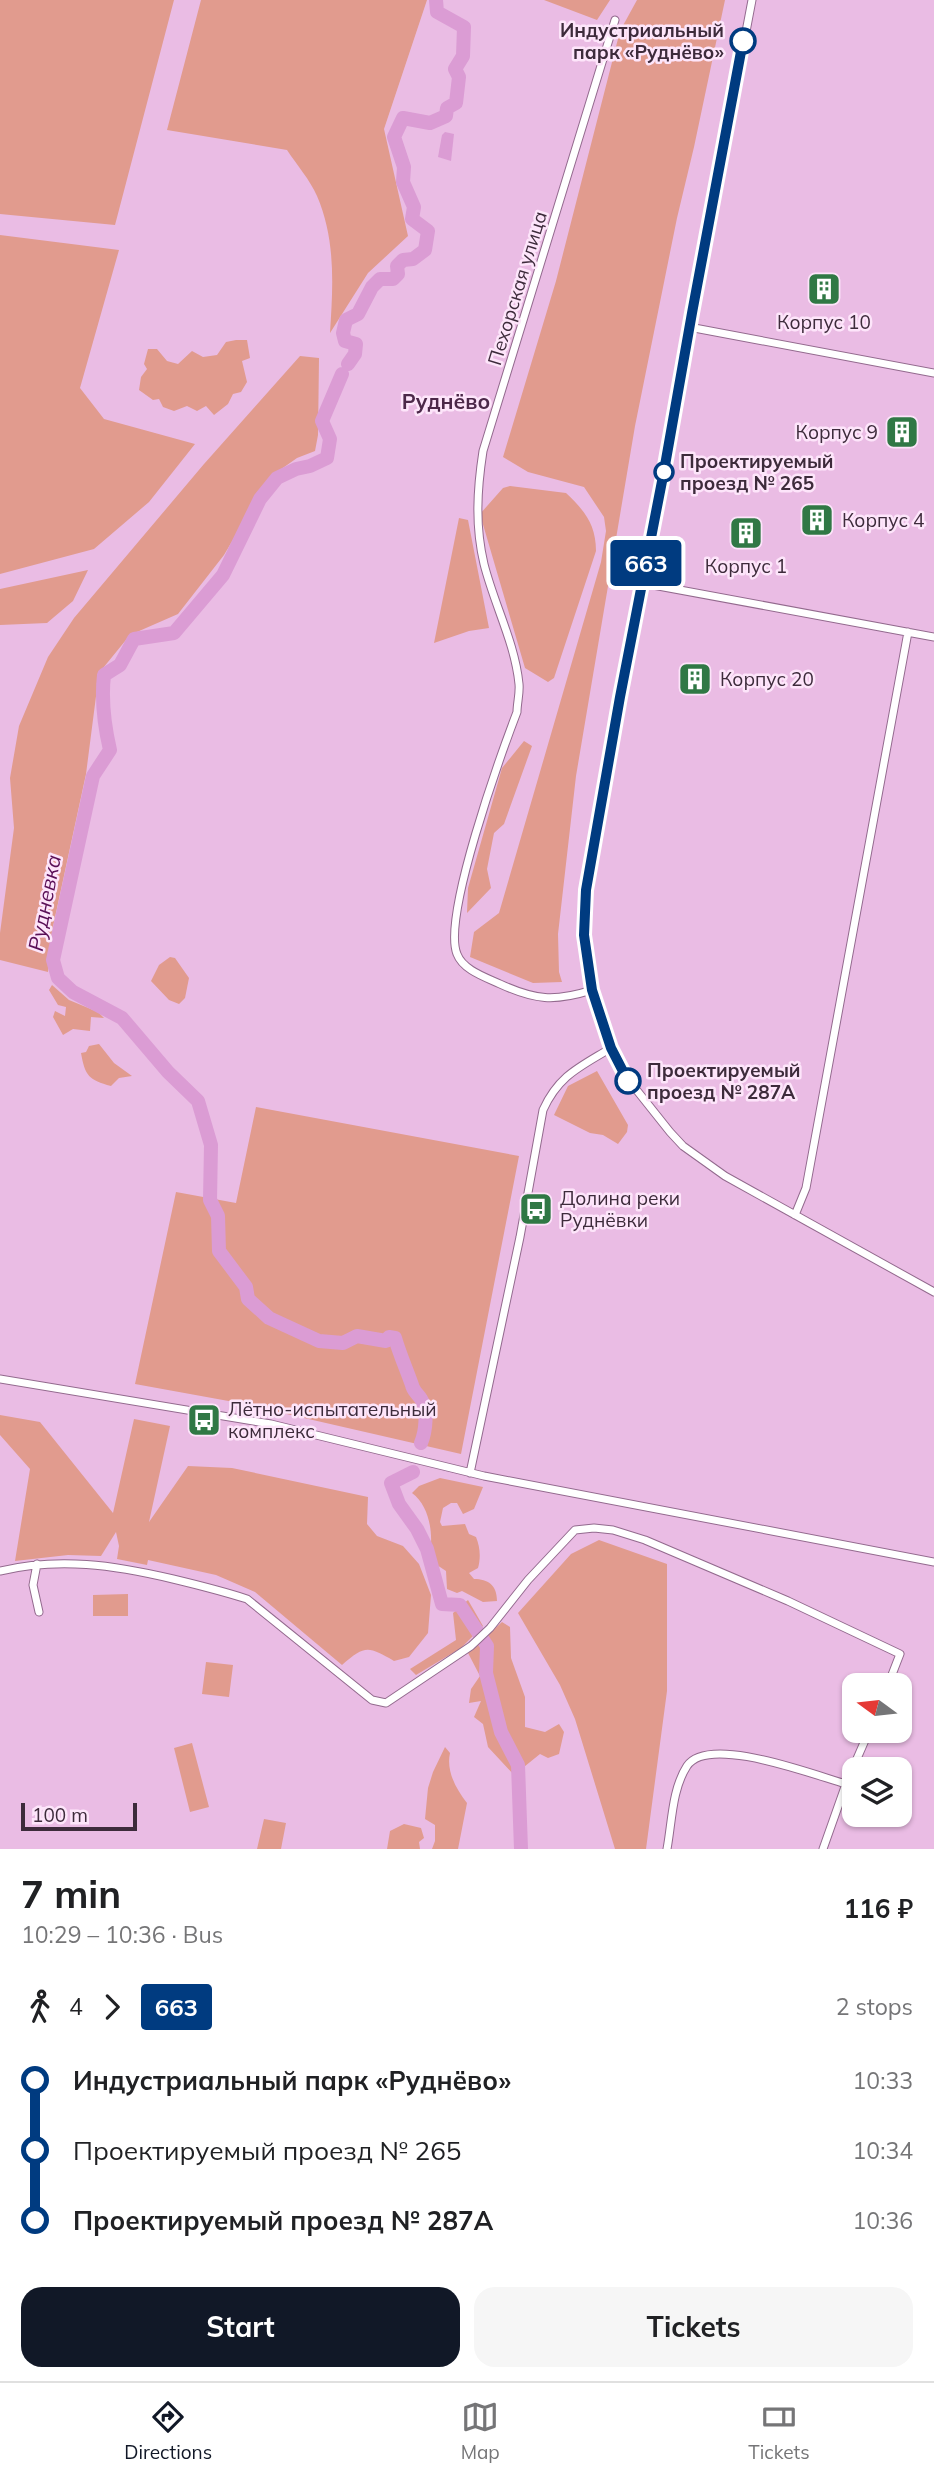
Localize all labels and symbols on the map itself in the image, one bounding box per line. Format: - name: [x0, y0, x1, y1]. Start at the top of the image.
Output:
- place label: Индустриальный парк «Руднёво»: [560, 18, 724, 64]
- marker: Индустриальный парк «Руднёво»: [730, 28, 756, 54]
- street label: Пехорская улица: [482, 208, 552, 368]
- building icon: Корпус 10: [805, 270, 843, 308]
- place label: Корпус 10: [777, 310, 871, 334]
- district label: Руднёво: [402, 388, 490, 414]
- building icon: Корпус 9: [883, 413, 921, 451]
- place label: Корпус 9: [796, 420, 878, 444]
- place label: Проектируемый проезд № 265: [680, 449, 834, 495]
- marker: Проектируемый проезд № 265: [654, 462, 674, 482]
- building icon: Корпус 4: [798, 501, 836, 539]
- place label: Корпус 4: [842, 508, 924, 532]
- building icon: Корпус 1: [727, 514, 765, 552]
- line badge: 663: [606, 540, 686, 586]
- place label: Корпус 1: [705, 554, 787, 578]
- building icon: Корпус 20: [676, 660, 714, 698]
- place label: Корпус 20: [720, 667, 814, 691]
- water label: Рудневка: [22, 852, 66, 953]
- place label: Проектируемый проезд № 287А: [647, 1058, 801, 1104]
- marker: Проектируемый проезд № 287А: [615, 1068, 641, 1094]
- place label: Долина реки Руднёвки: [560, 1186, 680, 1232]
- bus stop icon: Долина реки Руднёвки: [517, 1190, 555, 1228]
- place label: Лётно-испытательный комплекс: [228, 1397, 437, 1443]
- bus stop icon: Лётно-испытательный комплекс: [185, 1401, 223, 1439]
- north arrow: [842, 1673, 912, 1743]
- scale bar: [21, 1800, 136, 1832]

